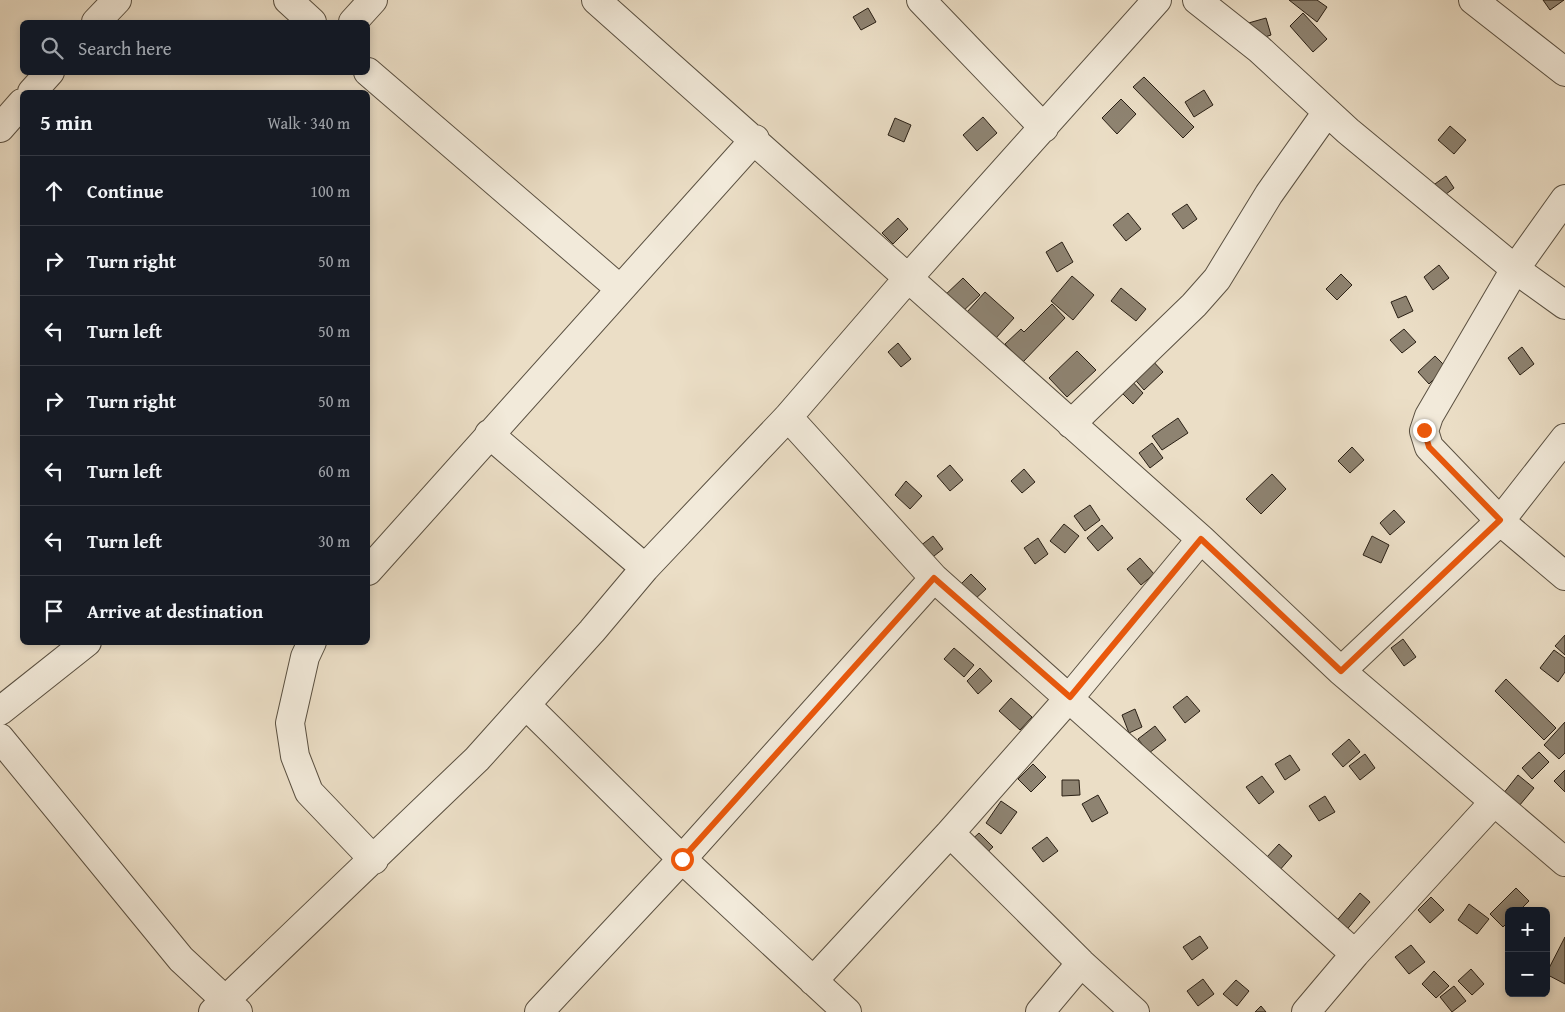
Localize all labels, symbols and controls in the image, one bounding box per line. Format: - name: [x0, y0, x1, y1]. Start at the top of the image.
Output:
- search box: [20, 20, 370, 75]
- icon: search: [38, 34, 66, 62]
- text: Search here: [78, 34, 172, 62]
- text: 5 min: [40, 107, 92, 138]
- text: Walk · 340 m: [267, 111, 350, 135]
- icon: ahead: [40, 177, 68, 205]
- text: Continue: [87, 177, 164, 205]
- text: 100 m: [310, 179, 350, 203]
- icon: right: [40, 247, 68, 275]
- text: Turn right: [87, 247, 176, 275]
- text: 50 m: [318, 249, 350, 273]
- icon: left: [40, 317, 68, 345]
- text: Turn left: [87, 317, 162, 345]
- text: 50 m: [318, 319, 350, 343]
- icon: right: [40, 387, 68, 415]
- text: Turn right: [87, 387, 176, 415]
- text: 50 m: [318, 389, 350, 413]
- route end: [1413, 419, 1436, 442]
- icon: left: [40, 457, 68, 485]
- text: Turn left: [87, 457, 162, 485]
- text: 60 m: [318, 459, 350, 483]
- icon: left: [40, 527, 68, 555]
- text: Turn left: [87, 527, 162, 555]
- text: 30 m: [318, 529, 350, 553]
- icon: arrive: [40, 597, 68, 625]
- text: Arrive at destination: [87, 597, 263, 625]
- route start: [671, 848, 694, 871]
- map controls: [1505, 907, 1550, 997]
- button: +: [1505, 907, 1550, 952]
- button: −: [1505, 952, 1550, 997]

